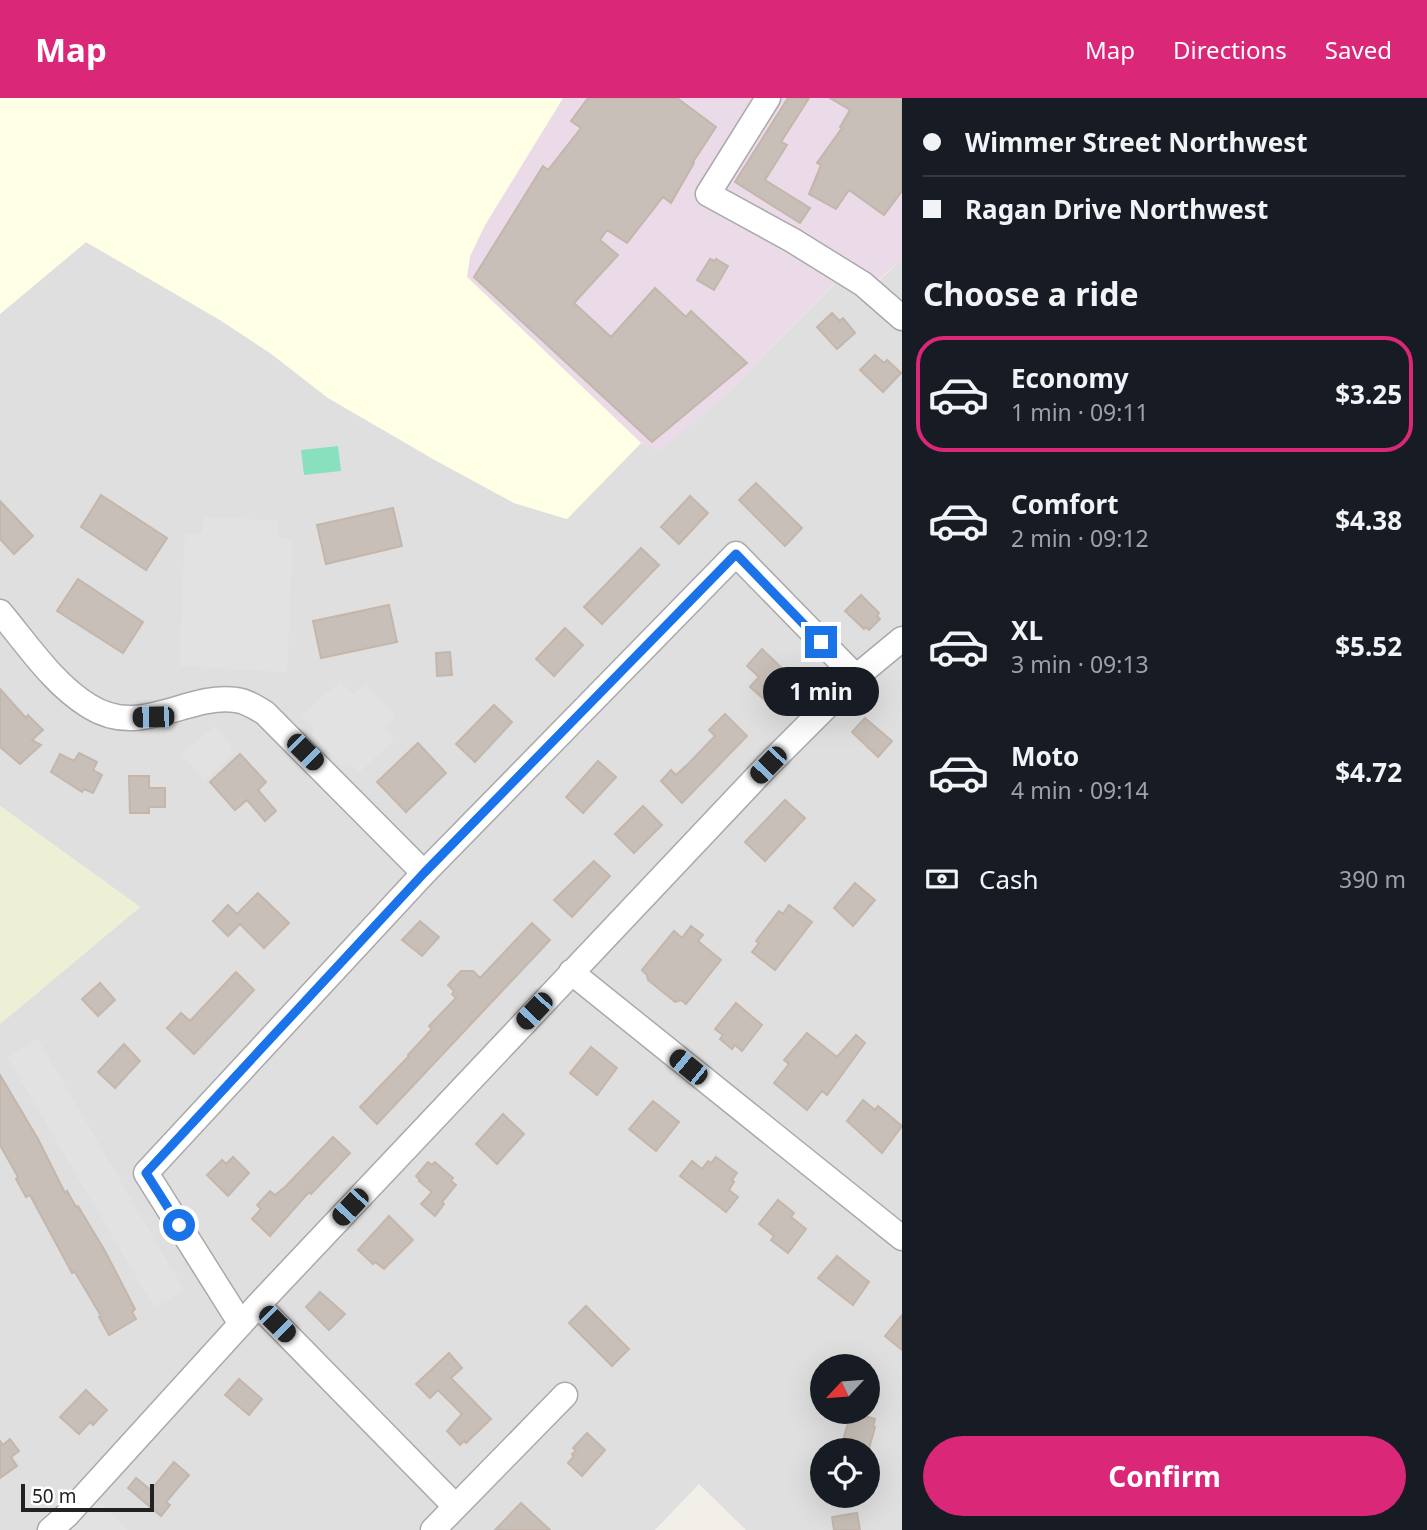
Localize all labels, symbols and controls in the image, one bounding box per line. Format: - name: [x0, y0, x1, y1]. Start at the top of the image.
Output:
- text: Map: [35, 27, 107, 72]
- text: Map: [1085, 33, 1135, 66]
- text: Directions: [1173, 33, 1287, 66]
- text: Saved: [1325, 33, 1392, 66]
- text: Wimmer Street Northwest: [965, 124, 1308, 160]
- text: Ragan Drive Northwest: [965, 191, 1268, 227]
- text: Choose a ride: [923, 272, 1139, 315]
- text: Economy: [1011, 360, 1129, 396]
- icon: car: [927, 363, 990, 426]
- text: $3.25: [1335, 376, 1402, 412]
- text: 1 min · 09:11: [1011, 396, 1149, 428]
- text: Comfort: [1011, 486, 1119, 522]
- icon: car: [927, 489, 990, 552]
- text: $4.38: [1335, 502, 1402, 538]
- text: 2 min · 09:12: [1011, 522, 1149, 554]
- text: XL: [1011, 612, 1043, 648]
- icon: car: [927, 615, 990, 678]
- route end: [805, 626, 837, 658]
- text: $5.52: [1335, 628, 1402, 664]
- text: 3 min · 09:13: [1011, 648, 1149, 680]
- callout: 1 min: [763, 666, 879, 716]
- text: 1 min: [789, 675, 853, 707]
- car: [132, 706, 175, 728]
- car: [283, 730, 328, 774]
- text: Moto: [1011, 738, 1079, 774]
- icon: car: [927, 741, 990, 804]
- car: [746, 743, 791, 787]
- text: $4.72: [1335, 754, 1402, 790]
- text: 4 min · 09:14: [1011, 774, 1149, 806]
- icon: cash: [923, 860, 961, 898]
- text: Cash: [979, 861, 1039, 897]
- text: 390 m: [1339, 863, 1406, 895]
- car: [512, 988, 557, 1034]
- car: [666, 1046, 711, 1088]
- car: [328, 1184, 373, 1230]
- route start: [163, 1209, 195, 1241]
- car: [255, 1302, 300, 1346]
- north arrow: [810, 1354, 880, 1424]
- map controls: [810, 1354, 880, 1508]
- button: Confirm: [923, 1436, 1406, 1516]
- button: locate: [810, 1438, 880, 1508]
- scale bar: [21, 1481, 154, 1513]
- text: 50 m: [32, 1483, 76, 1509]

